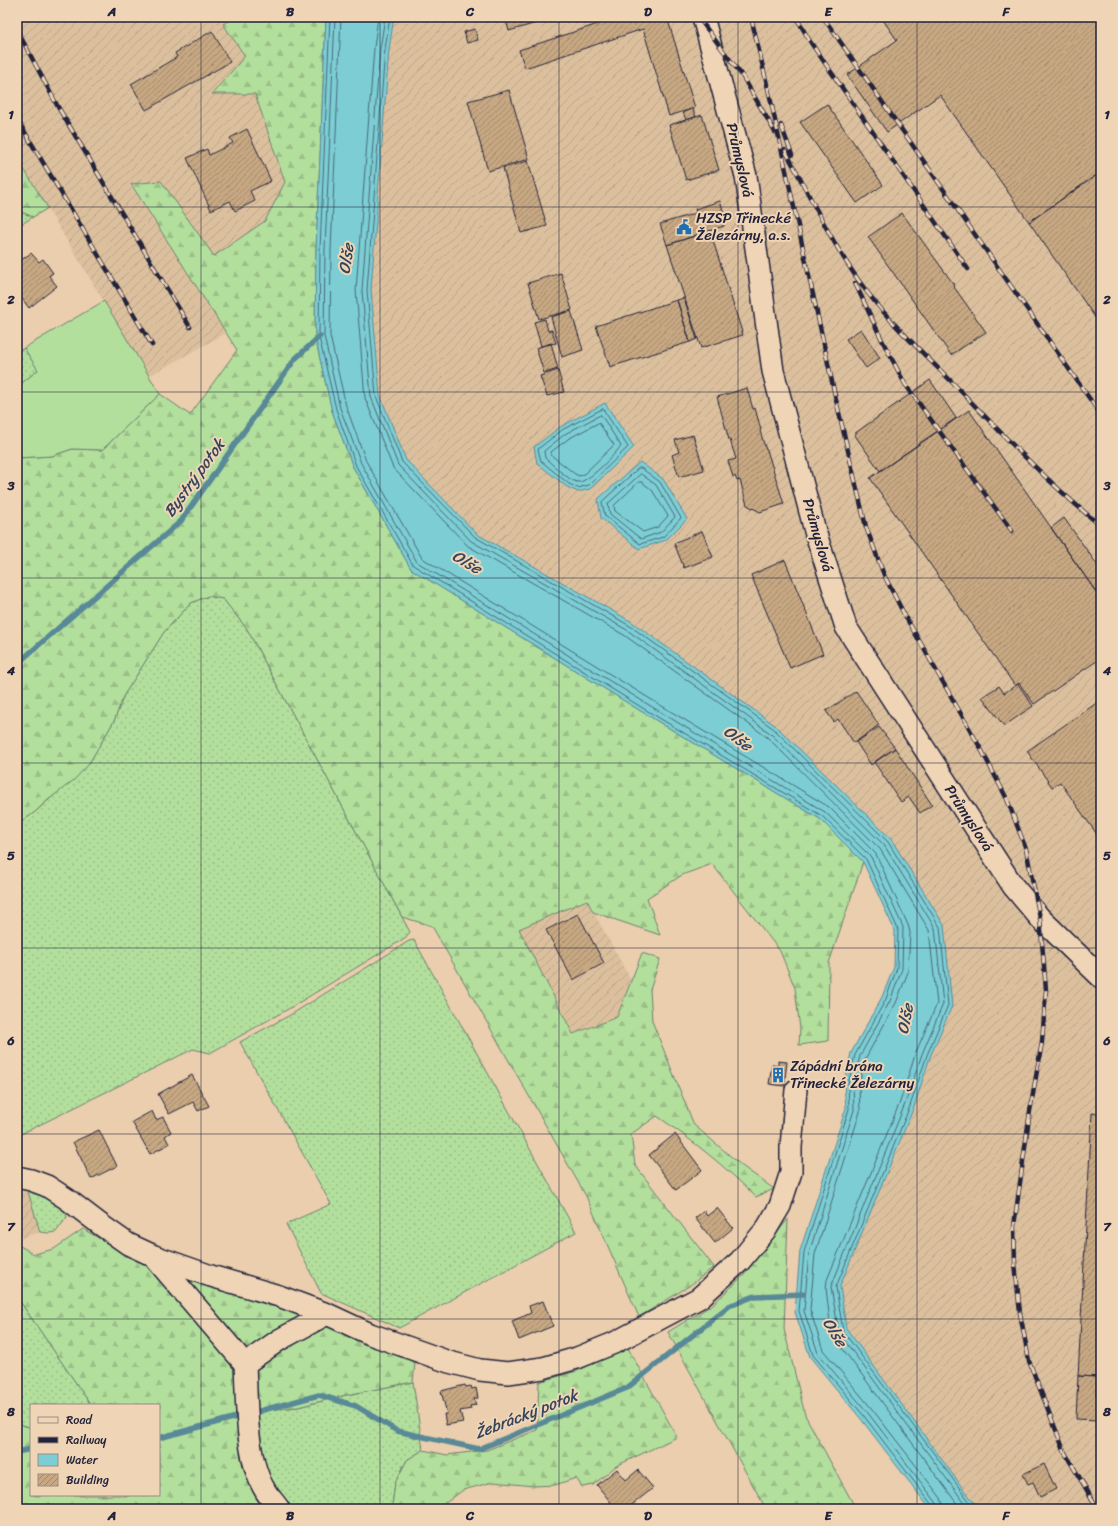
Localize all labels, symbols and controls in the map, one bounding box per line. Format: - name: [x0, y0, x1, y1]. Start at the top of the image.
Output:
- text: A: [107, 0, 116, 23]
- text: B: [286, 0, 295, 23]
- text: C: [465, 0, 475, 23]
- text: D: [644, 0, 652, 23]
- text: E: [824, 0, 833, 23]
- text: F: [1001, 0, 1010, 23]
- text: 1: [8, 103, 14, 126]
- text: 1: [1104, 103, 1110, 126]
- street label: Průmyslová: [719, 120, 761, 200]
- place label: HZSP Třinecké Železárny, a.s.: [696, 205, 792, 248]
- public building icon: HZSP Třinecké Železárny, a.s.: [675, 218, 693, 236]
- water label: Olše: [330, 240, 363, 276]
- text: 2: [6, 288, 15, 311]
- text: 2: [1102, 288, 1111, 311]
- water label: Bystrý potok: [156, 431, 234, 523]
- text: 3: [6, 474, 15, 497]
- text: 3: [1102, 474, 1111, 497]
- street label: Průmyslová: [795, 495, 841, 575]
- water label: Olše: [446, 542, 489, 583]
- text: 4: [6, 659, 16, 682]
- text: 4: [1102, 659, 1112, 682]
- water label: Olše: [717, 717, 760, 760]
- street label: Průmyslová: [937, 779, 1001, 857]
- text: 5: [7, 844, 15, 867]
- text: 5: [1103, 844, 1111, 867]
- water label: Olše: [888, 1000, 922, 1037]
- text: 6: [6, 1029, 15, 1052]
- text: 6: [1102, 1029, 1111, 1052]
- place label: Zápádní brána Třinecké Železárny: [790, 1053, 914, 1096]
- building icon: Zápádní brána Třinecké Železárny: [769, 1066, 787, 1084]
- text: 7: [7, 1215, 16, 1238]
- text: 7: [1103, 1215, 1112, 1238]
- water label: Olše: [815, 1311, 856, 1354]
- water label: Žebrácký potok: [470, 1380, 584, 1447]
- text: 8: [6, 1400, 15, 1423]
- text: 8: [1102, 1400, 1111, 1423]
- legend: [30, 1404, 160, 1496]
- text: Road: [66, 1409, 93, 1431]
- text: Railway: [66, 1429, 107, 1451]
- text: Water: [66, 1449, 99, 1471]
- text: Building: [66, 1469, 109, 1491]
- text: A: [107, 1504, 116, 1526]
- text: B: [286, 1504, 295, 1526]
- text: C: [465, 1504, 475, 1526]
- text: D: [644, 1504, 652, 1526]
- text: E: [824, 1504, 833, 1526]
- text: F: [1001, 1504, 1010, 1526]

